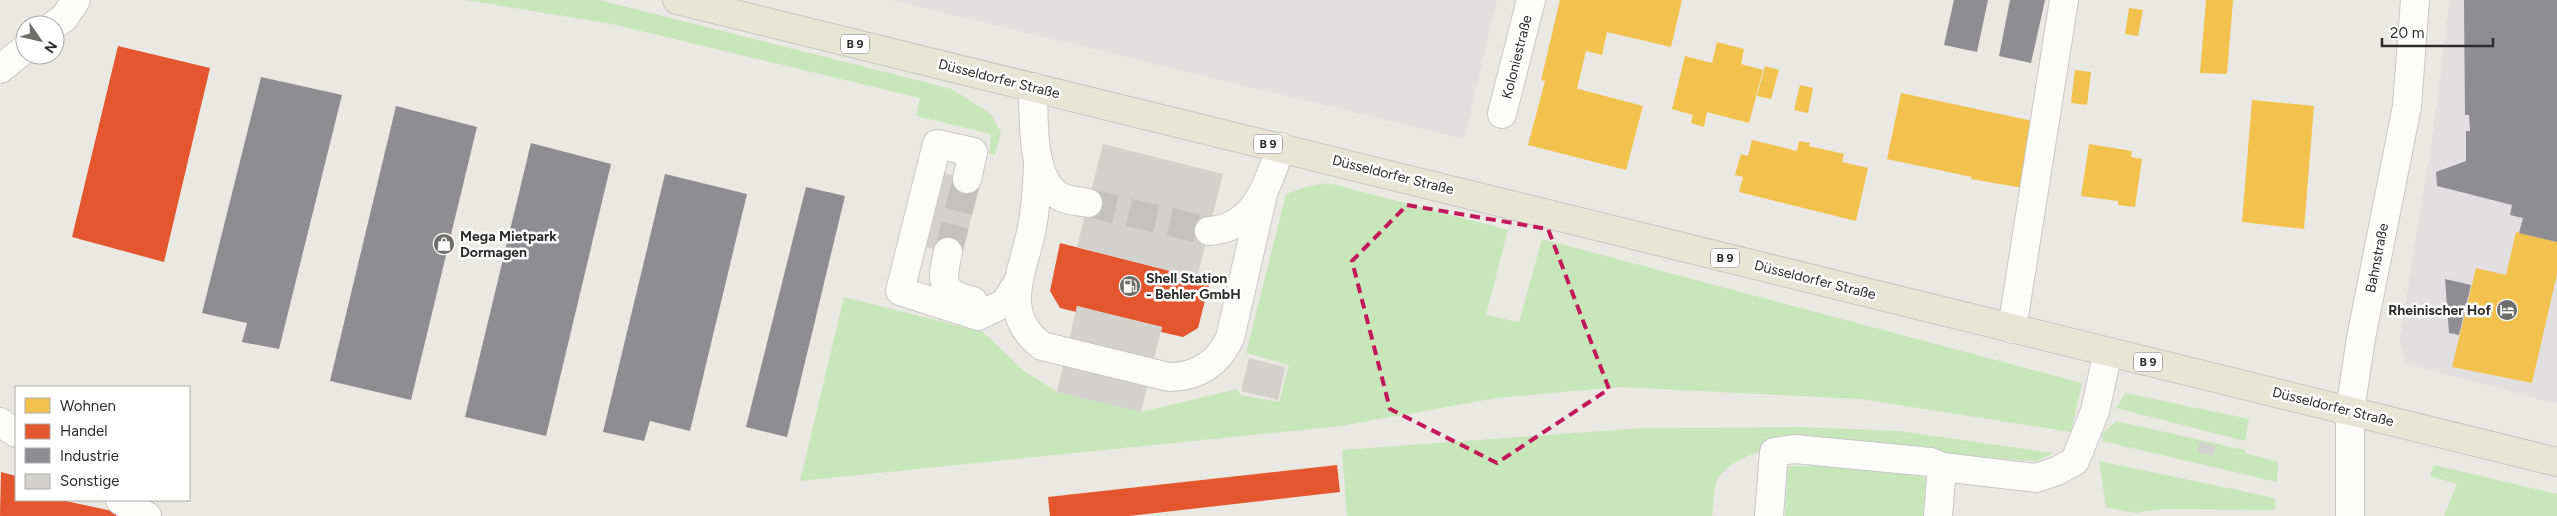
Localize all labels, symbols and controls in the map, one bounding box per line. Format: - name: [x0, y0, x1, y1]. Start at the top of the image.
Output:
- street label: Koloniestraße: [1498, 13, 1536, 101]
- north arrow: [15, 15, 65, 65]
- scale bar: [2382, 15, 2493, 47]
- text: 20 m: [2390, 24, 2424, 42]
- road number: B 9: [841, 34, 869, 54]
- text: N: [40, 38, 60, 56]
- street label: Düsseldorfer Straße: [937, 56, 1062, 102]
- road number: B 9: [1254, 134, 1282, 154]
- street label: Düsseldorfer Straße: [1331, 152, 1456, 198]
- street label: Bahnstraße: [2362, 221, 2392, 294]
- place label: Mega Mietpark Dormagen: [460, 228, 557, 261]
- shop icon: Mega Mietpark Dormagen: [432, 232, 456, 256]
- road number: B 9: [1711, 248, 1739, 268]
- street label: Düsseldorfer Straße: [1753, 257, 1878, 303]
- place label: Shell Station - Behler GmbH: [1146, 270, 1241, 303]
- fuel station icon: Shell Station - Behler GmbH: [1118, 274, 1142, 298]
- hotel icon: Rheinischer Hof: [2495, 298, 2519, 322]
- place label: Rheinischer Hof: [2388, 302, 2491, 319]
- road number: B 9: [2134, 352, 2162, 372]
- street label: Düsseldorfer Straße: [2271, 384, 2396, 430]
- legend: [15, 386, 190, 501]
- text: Wohnen: [60, 397, 116, 415]
- text: Handel: [60, 422, 108, 440]
- text: Industrie: [60, 447, 119, 465]
- text: Sonstige: [60, 472, 119, 490]

